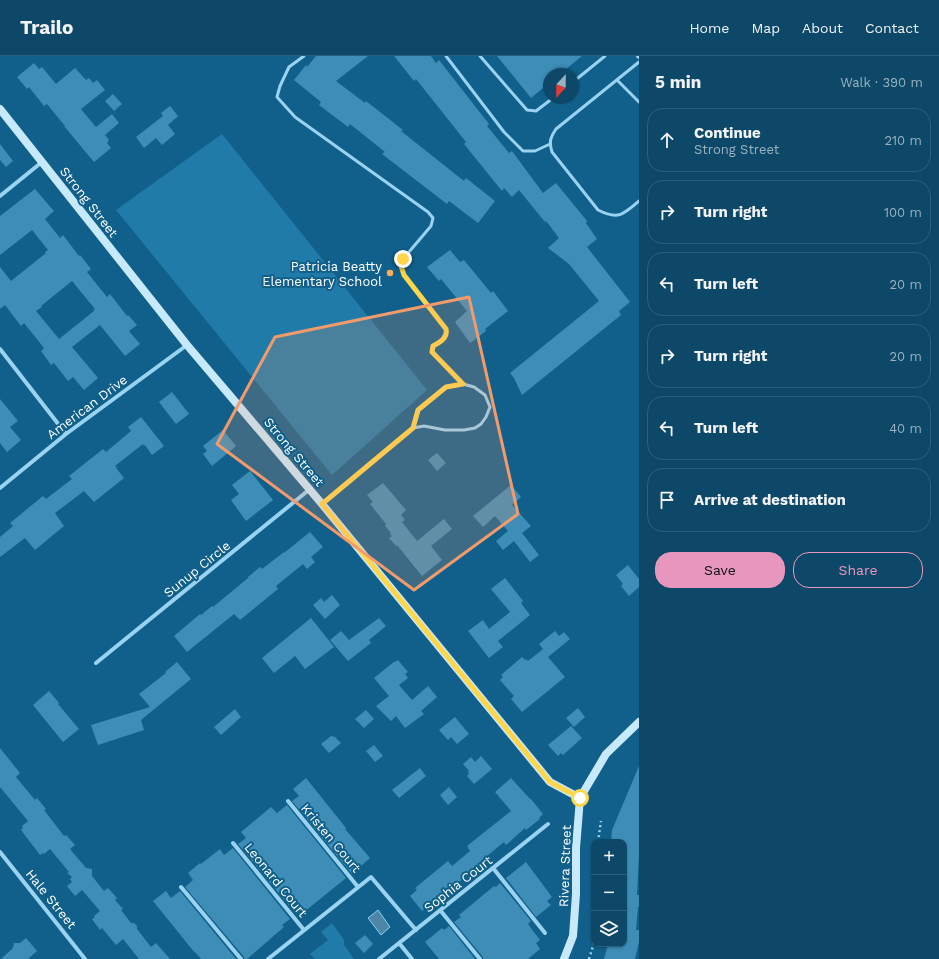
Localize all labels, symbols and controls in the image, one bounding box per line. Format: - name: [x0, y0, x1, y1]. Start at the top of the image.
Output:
- text: Trailo: [20, 16, 73, 39]
- text: Home: [689, 20, 729, 36]
- text: Map: [751, 20, 780, 36]
- text: About: [802, 20, 843, 36]
- text: Contact: [865, 20, 919, 36]
- north arrow: [543, 68, 579, 104]
- text: 5 min: [655, 72, 701, 92]
- text: Walk · 390 m: [840, 75, 923, 90]
- text: Continue: [694, 124, 761, 142]
- icon: ahead: [656, 129, 678, 151]
- text: 210 m: [884, 133, 922, 148]
- text: Strong Street: [694, 142, 779, 157]
- street label: Strong Street: [57, 164, 121, 241]
- icon: right: [656, 201, 678, 223]
- text: Turn right: [694, 203, 767, 221]
- text: 100 m: [884, 205, 922, 220]
- route end: [394, 250, 412, 268]
- place label: Patricia Beatty Elementary School: [262, 259, 382, 289]
- marker: Patricia Beatty Elementary School: [385, 268, 395, 278]
- icon: left: [656, 273, 678, 295]
- text: Turn left: [694, 275, 758, 293]
- text: 20 m: [890, 277, 922, 292]
- icon: right: [656, 345, 678, 367]
- text: Turn right: [694, 347, 767, 365]
- text: 20 m: [890, 349, 922, 364]
- street label: American Drive: [44, 372, 130, 442]
- street label: Strong Street: [261, 415, 327, 490]
- icon: left: [656, 417, 678, 439]
- text: Turn left: [694, 419, 758, 437]
- text: 40 m: [889, 421, 922, 436]
- icon: arrive: [656, 489, 678, 511]
- text: Arrive at destination: [694, 491, 846, 509]
- street label: Sunup Circle: [161, 538, 233, 600]
- button: Save: [655, 552, 785, 588]
- button: Share: [793, 552, 923, 588]
- route start: [571, 789, 589, 807]
- street label: Kristen Court: [298, 801, 364, 876]
- street label: Rivera Street: [556, 824, 574, 907]
- map controls: [591, 839, 627, 947]
- button: +: [591, 839, 627, 875]
- street label: Leonard Court: [242, 840, 311, 921]
- street label: Sophia Court: [421, 852, 496, 915]
- street label: Hale Street: [23, 866, 80, 932]
- button: −: [591, 875, 627, 911]
- button: layers: [591, 911, 627, 947]

